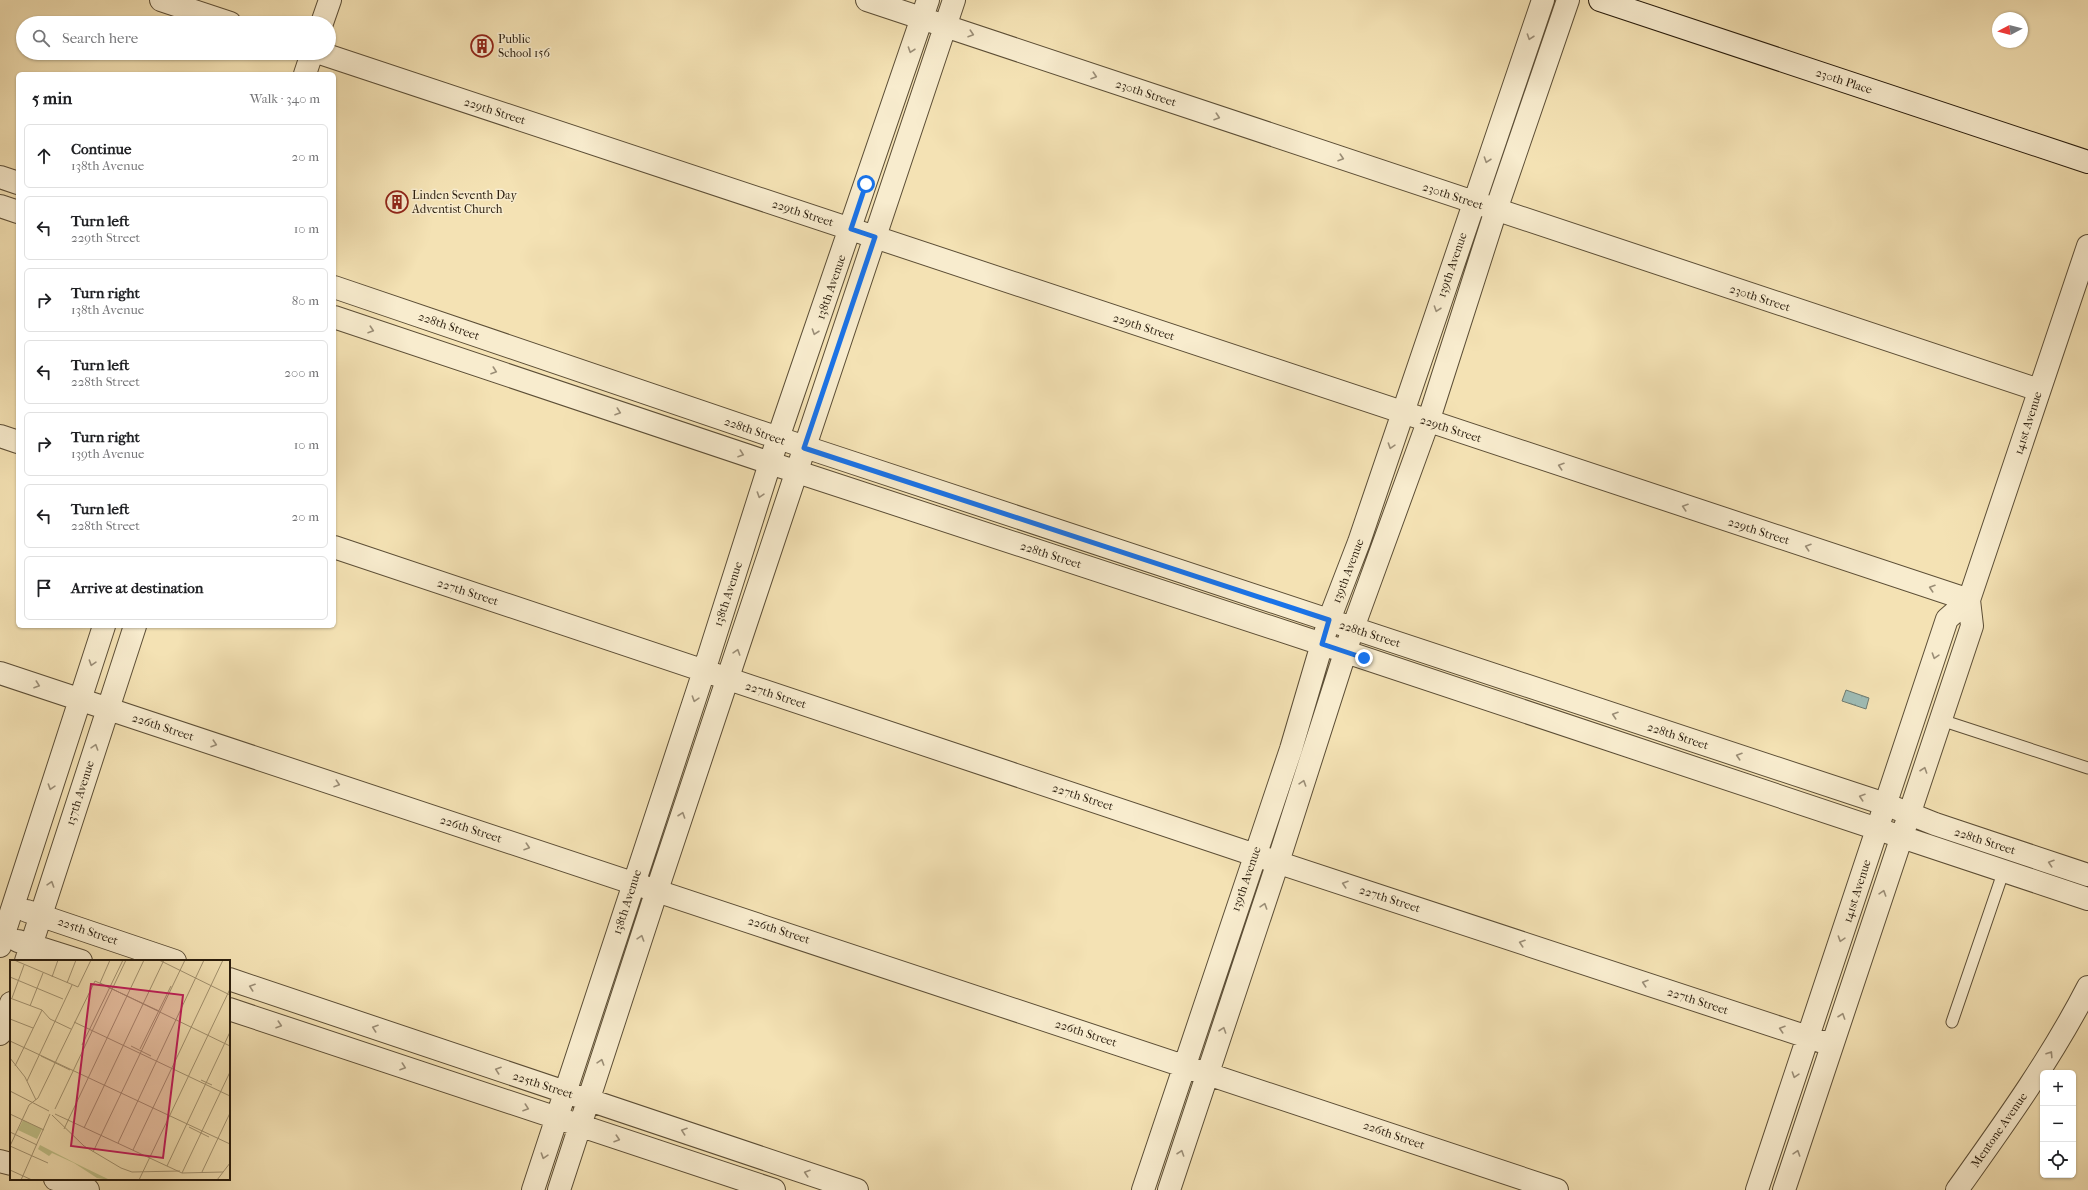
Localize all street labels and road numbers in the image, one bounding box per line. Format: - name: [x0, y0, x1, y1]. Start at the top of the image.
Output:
- street label: 230th Place: [1814, 65, 1874, 97]
- street label: 230th Street: [1114, 77, 1179, 110]
- street label: 229th Street: [462, 94, 528, 128]
- street label: 230th Street: [1421, 180, 1486, 213]
- street label: 229th Street: [770, 196, 836, 230]
- street label: 139th Avenue: [1434, 231, 1470, 299]
- street label: 138th Avenue: [813, 253, 849, 321]
- street label: 230th Street: [1728, 282, 1793, 315]
- street label: 228th Street: [417, 309, 482, 343]
- street label: 229th Street: [1111, 310, 1177, 344]
- street label: 141st Avenue: [2011, 390, 2045, 456]
- street label: 229th Street: [1418, 412, 1484, 446]
- street label: 228th Street: [723, 414, 788, 448]
- street label: 229th Street: [1726, 514, 1792, 548]
- street label: 139th Avenue: [1329, 537, 1367, 605]
- street label: 228th Street: [1019, 539, 1084, 572]
- street label: 138th Avenue: [711, 560, 745, 628]
- street label: 227th Street: [436, 576, 501, 609]
- street label: 228th Street: [1338, 618, 1403, 651]
- street label: 227th Street: [744, 679, 809, 712]
- street label: 226th Street: [130, 710, 196, 744]
- street label: 228th Street: [1646, 720, 1711, 753]
- street label: 137th Avenue: [63, 759, 97, 827]
- street label: 227th Street: [1051, 781, 1116, 814]
- street label: 226th Street: [438, 812, 504, 846]
- street label: 228th Street: [1953, 825, 2018, 858]
- street label: 139th Avenue: [1228, 845, 1264, 913]
- street label: 141st Avenue: [1840, 858, 1874, 924]
- street label: 138th Avenue: [610, 868, 644, 936]
- street label: 227th Street: [1358, 883, 1423, 916]
- street label: 226th Street: [746, 913, 812, 947]
- street label: 225th Street: [56, 914, 121, 948]
- street label: 227th Street: [1666, 985, 1731, 1018]
- street label: 226th Street: [1053, 1016, 1119, 1050]
- street label: 225th Street: [511, 1069, 576, 1102]
- street label: Mentone Avenue: [1968, 1090, 2030, 1170]
- street label: 226th Street: [1361, 1118, 1427, 1152]

